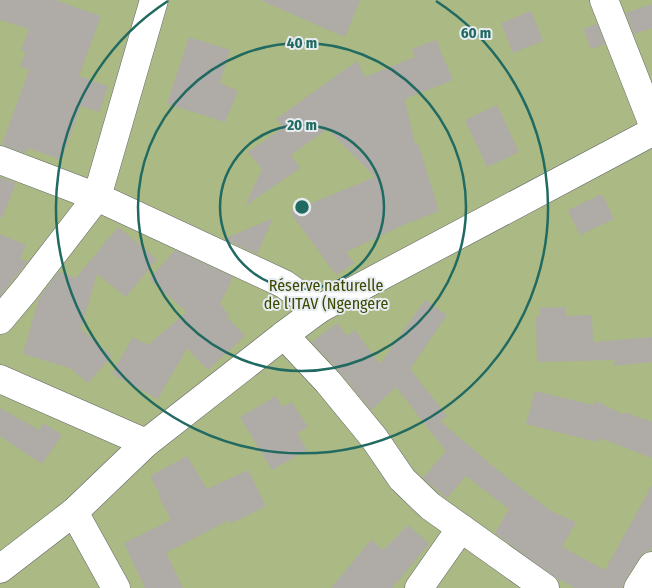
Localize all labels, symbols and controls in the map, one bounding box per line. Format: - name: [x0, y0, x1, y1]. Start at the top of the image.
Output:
- text: 60 m: [461, 24, 491, 42]
- text: 40 m: [287, 34, 317, 52]
- text: 20 m: [286, 116, 317, 134]
- centre of rings: [293, 198, 311, 216]
- park label: Réserve naturelle de l'ITAV (Ngengere: [264, 276, 388, 313]

